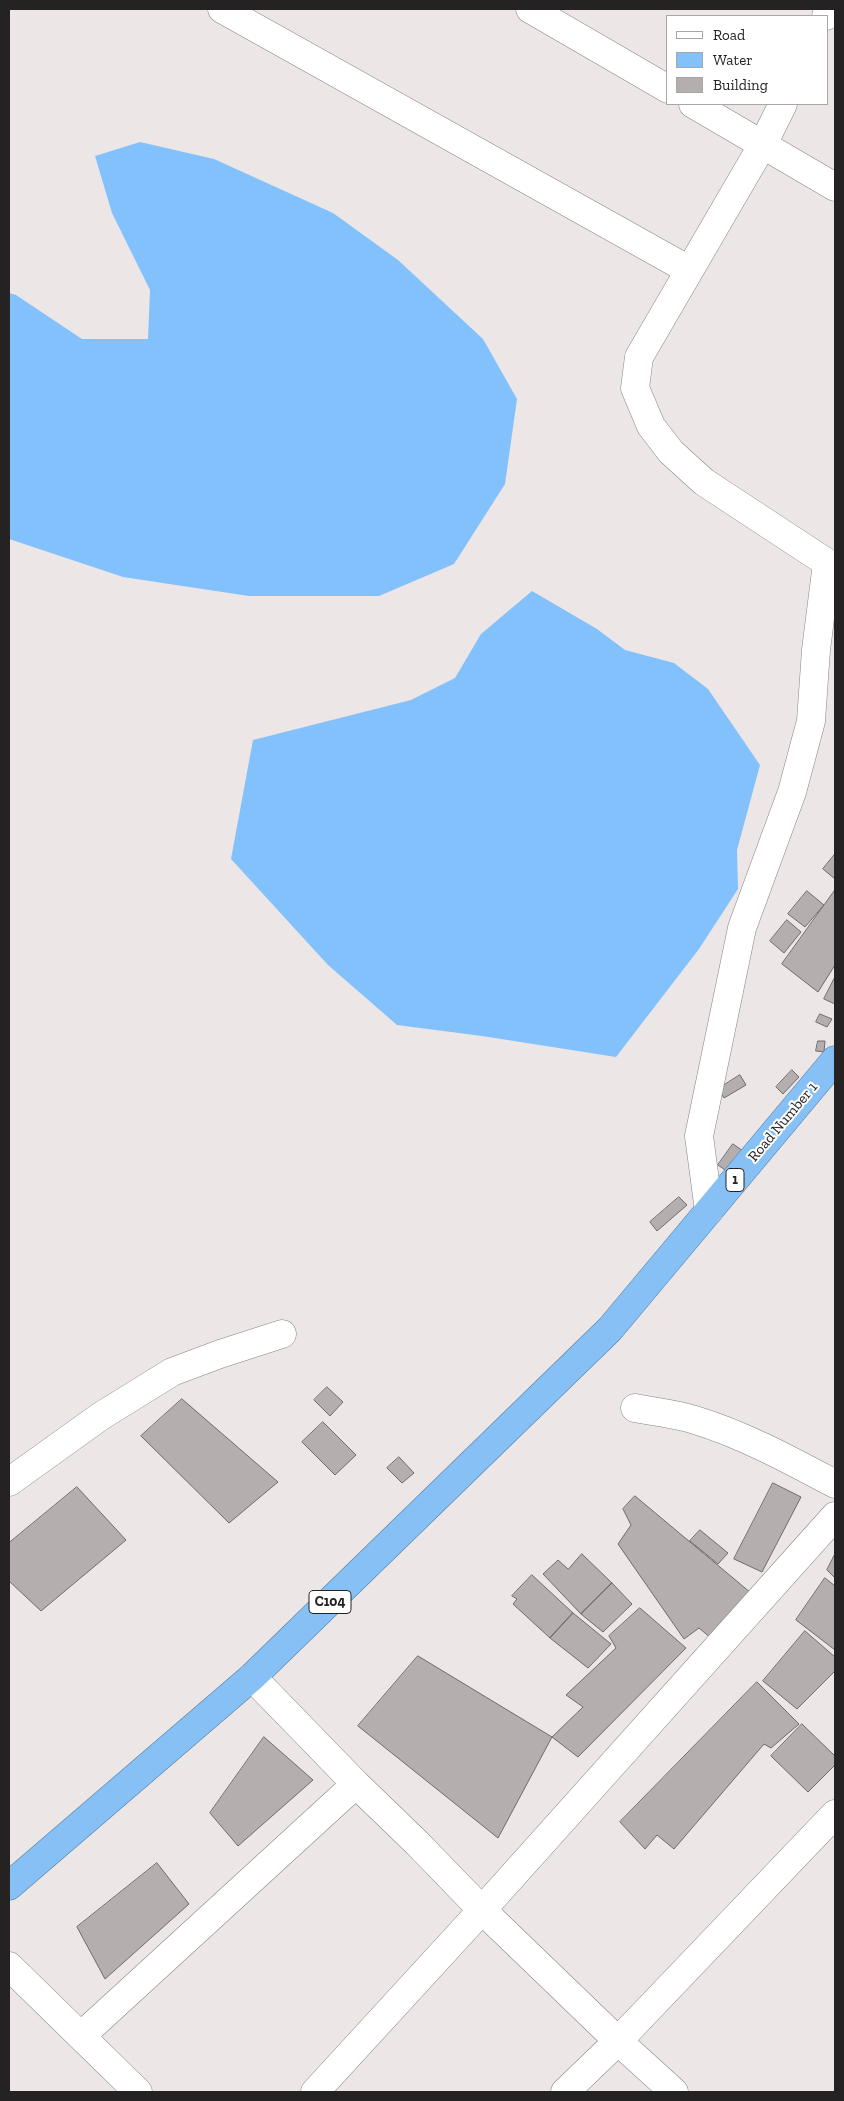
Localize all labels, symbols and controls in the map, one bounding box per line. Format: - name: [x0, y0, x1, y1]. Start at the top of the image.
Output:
- legend: [666, 15, 829, 105]
- text: Road: [713, 26, 745, 44]
- text: Water: [713, 51, 753, 69]
- text: Building: [713, 76, 768, 94]
- street label: Road Number 1: [745, 1079, 821, 1165]
- road number: 1: [726, 1168, 744, 1192]
- road number: C104: [309, 1590, 351, 1614]

